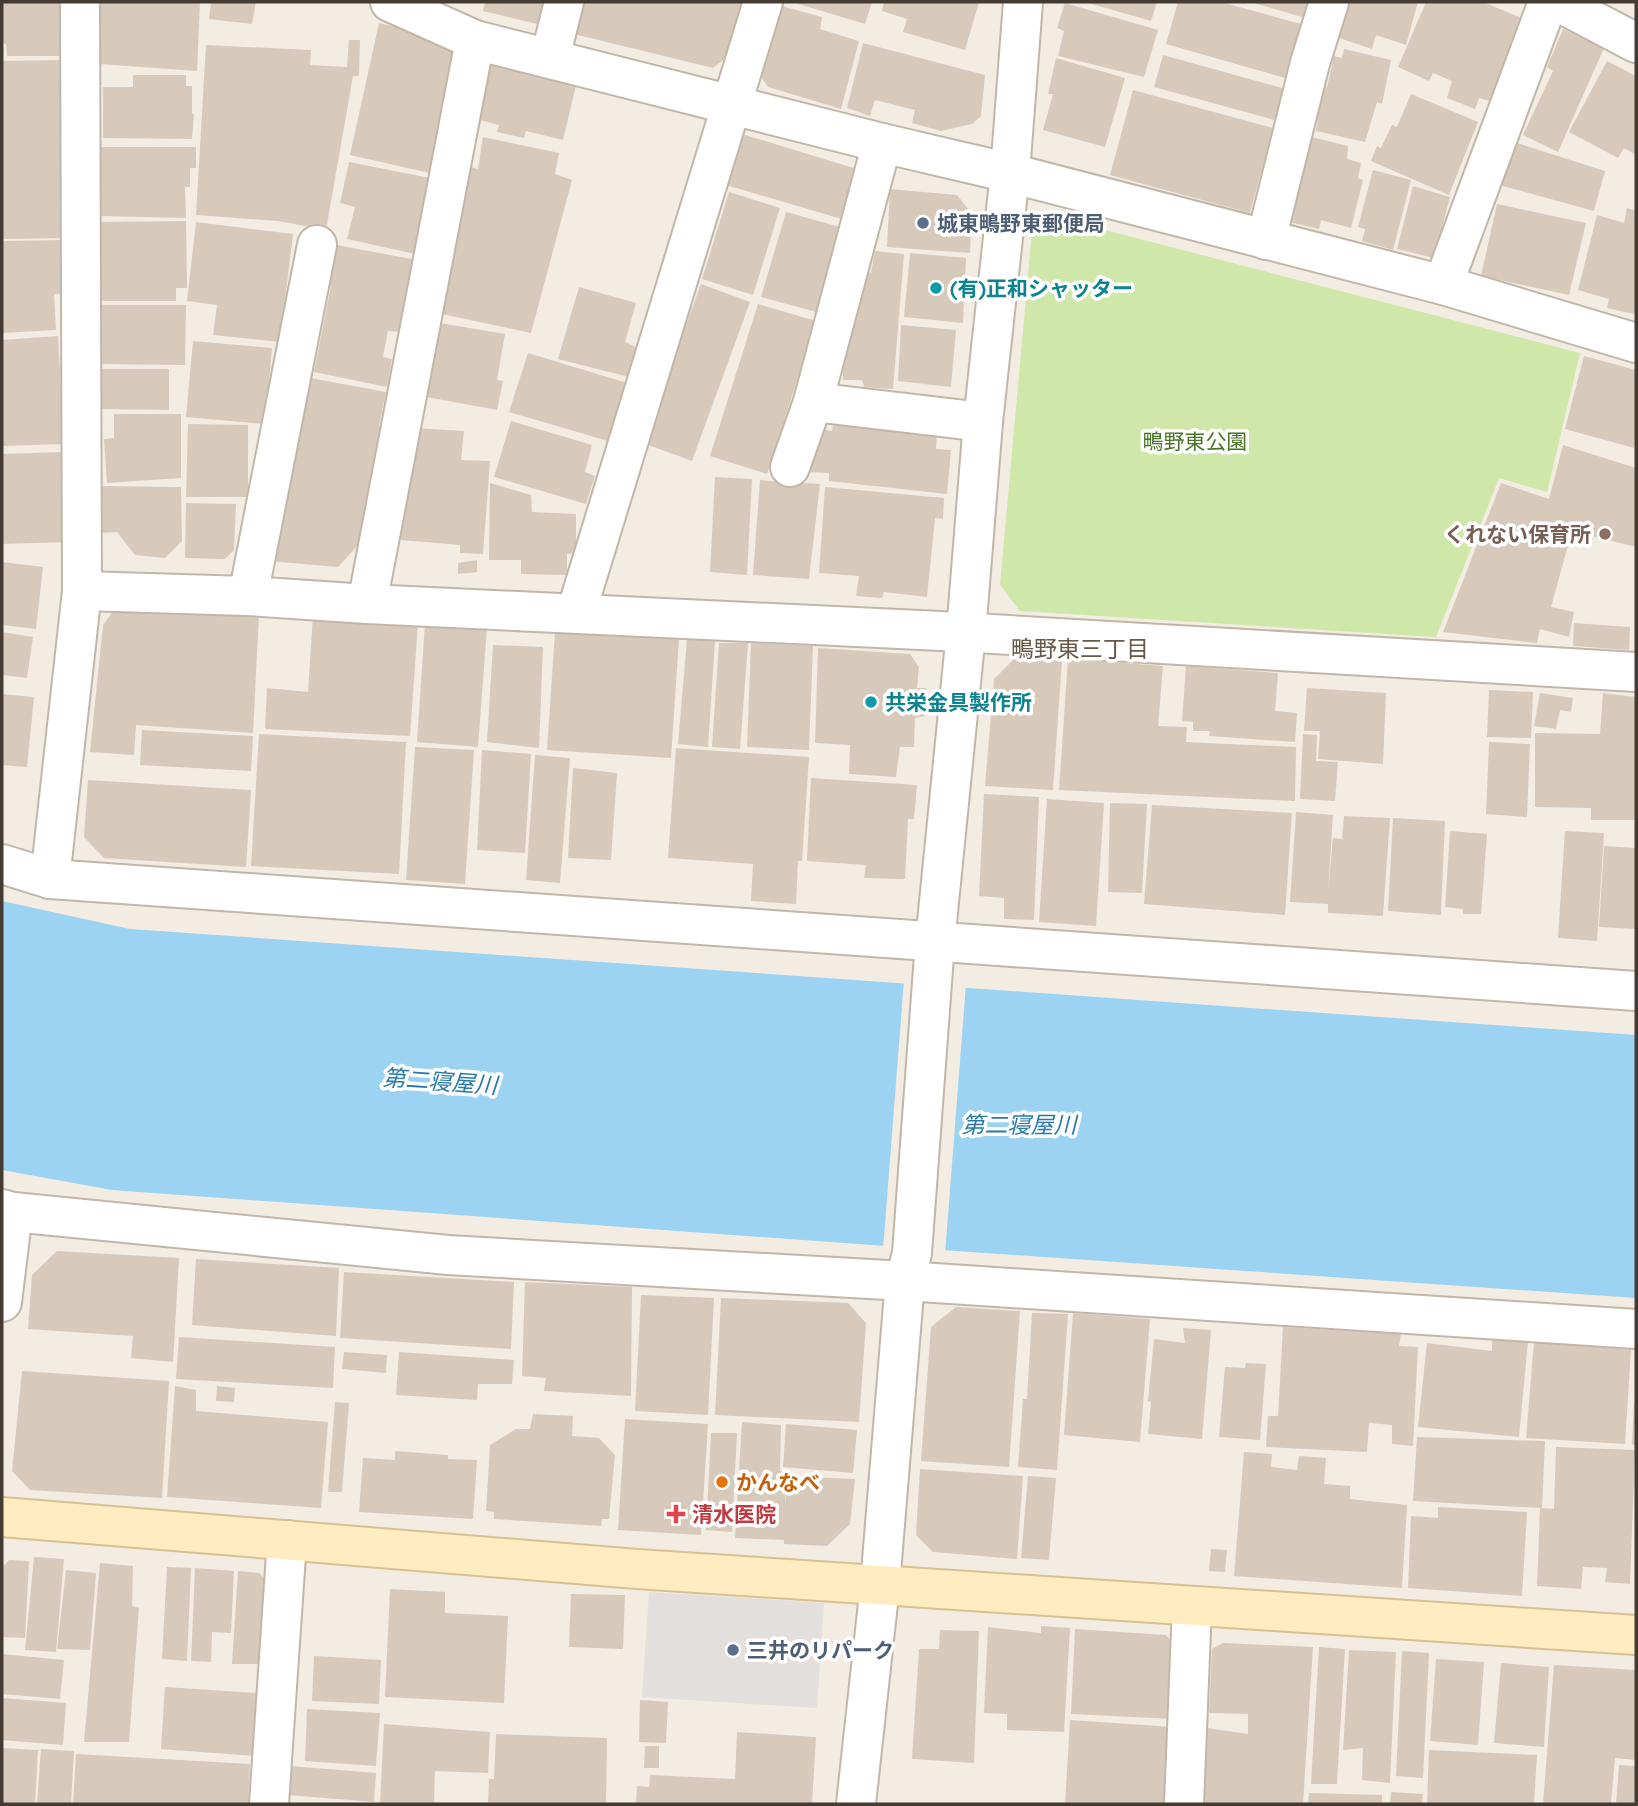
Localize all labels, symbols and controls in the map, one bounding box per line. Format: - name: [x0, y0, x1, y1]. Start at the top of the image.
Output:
- place label: 城東鴫野東郵便局: [937, 210, 1105, 236]
- marker: 城東鴫野東郵便局: [915, 215, 931, 231]
- place label: (有)正和シャッター: [950, 275, 1133, 301]
- marker: (有)正和シャッター: [928, 280, 944, 296]
- park label: 鴫野東公園: [1143, 428, 1248, 454]
- place label: くれない保育所: [1444, 521, 1591, 547]
- marker: くれない保育所: [1597, 526, 1613, 542]
- district label: 鴫野東三丁目: [1011, 634, 1149, 663]
- place label: 共栄金具製作所: [885, 689, 1032, 715]
- marker: 共栄金具製作所: [863, 694, 879, 710]
- water label: 第二寝屋川: [382, 1063, 501, 1100]
- water label: 第二寝屋川: [962, 1110, 1080, 1139]
- place label: かんなべ: [736, 1469, 820, 1495]
- marker: かんなべ: [714, 1474, 730, 1490]
- place label: 清水医院: [692, 1501, 776, 1527]
- marker: 清水医院: [666, 1504, 686, 1524]
- place label: 三井のリパーク: [747, 1637, 894, 1663]
- marker: 三井のリパーク: [725, 1642, 741, 1658]

